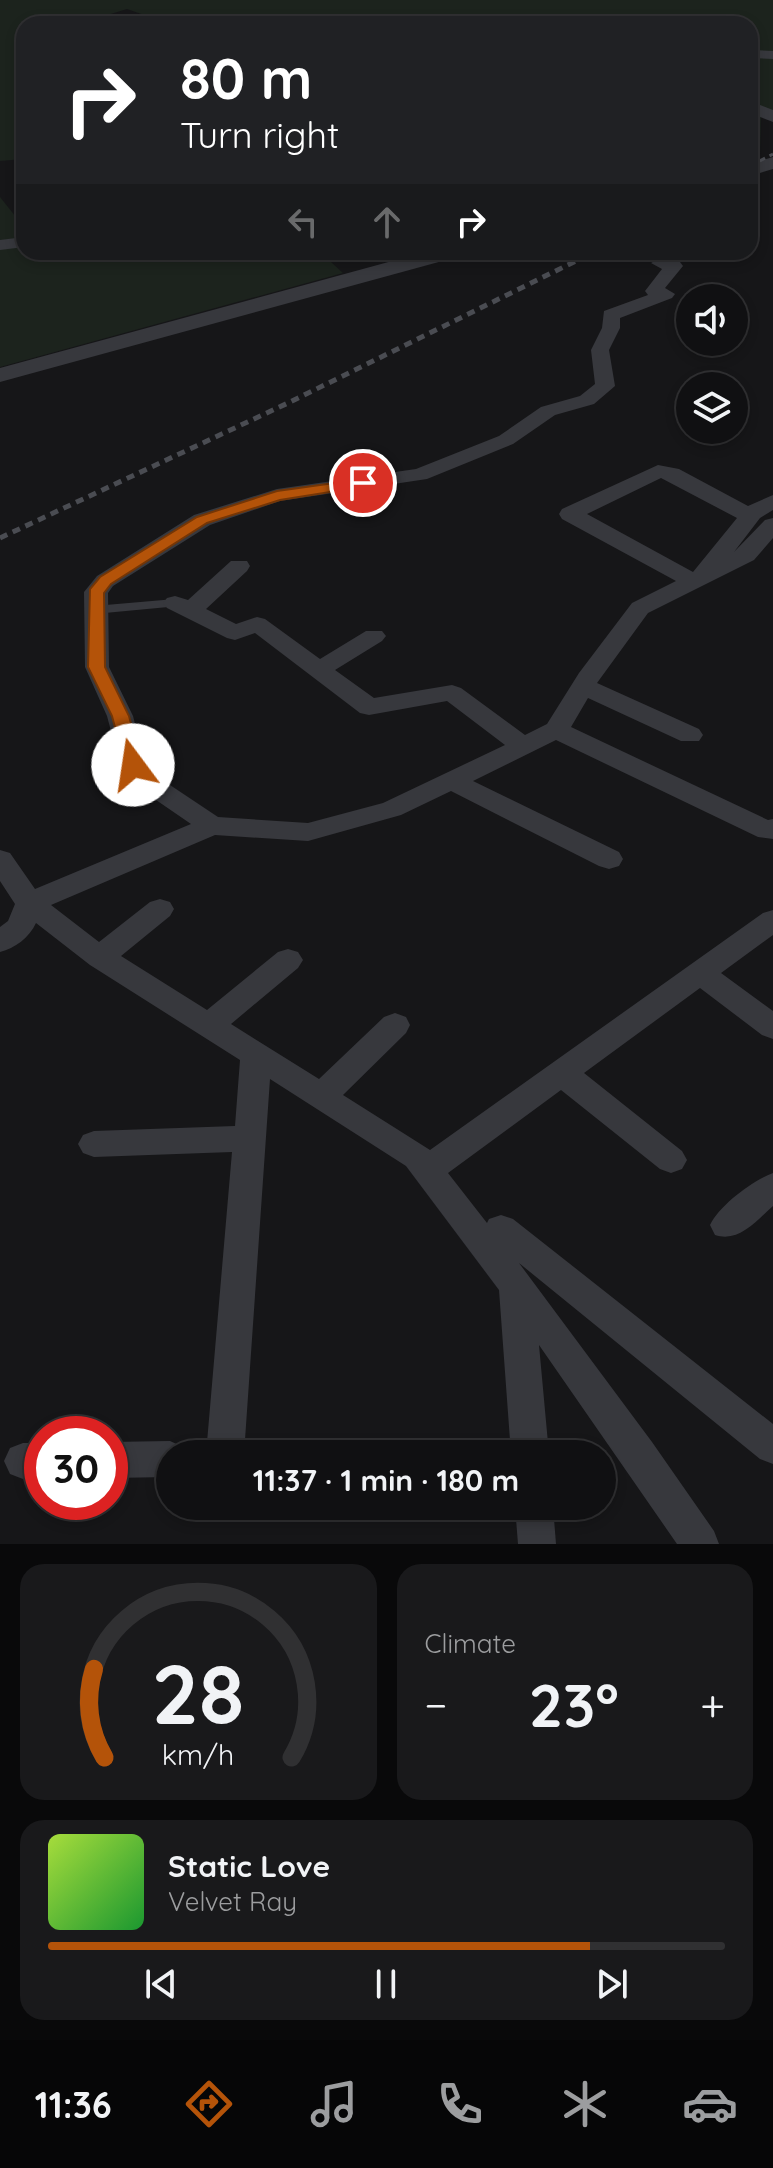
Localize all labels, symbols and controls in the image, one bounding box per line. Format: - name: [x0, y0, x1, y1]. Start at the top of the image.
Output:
- text: 80 m: [180, 43, 312, 113]
- icon: right: [48, 48, 152, 152]
- text: Turn right: [180, 112, 339, 157]
- icon: left: [281, 200, 325, 244]
- icon: ahead: [365, 200, 409, 244]
- icon: right: [449, 200, 493, 244]
- map controls: [676, 284, 748, 444]
- button: sound: [676, 284, 748, 356]
- button: layers: [676, 372, 748, 444]
- pin: [329, 449, 397, 517]
- icon: arrive: [341, 461, 385, 505]
- position arrow: [91, 723, 175, 807]
- speed limit sign: 30: [24, 1416, 128, 1520]
- text: 11:37 · 1 min · 180 m: [253, 1461, 519, 1499]
- text: Climate: [425, 1627, 516, 1660]
- text: 28: [152, 1641, 245, 1745]
- text: 23°: [529, 1667, 619, 1742]
- text: −: [425, 1677, 447, 1732]
- text: +: [700, 1677, 725, 1732]
- text: km/h: [162, 1736, 235, 1772]
- text: Static Love: [168, 1847, 330, 1885]
- text: Velvet Ray: [168, 1885, 297, 1918]
- icon: previous: [139, 1962, 183, 2006]
- icon: pause: [364, 1962, 408, 2006]
- icon: next: [590, 1962, 634, 2006]
- icon: directions: [181, 2076, 237, 2132]
- icon: music: [306, 2076, 362, 2132]
- icon: phone: [432, 2076, 488, 2132]
- icon: climate: [557, 2076, 613, 2132]
- icon: car: [682, 2076, 738, 2132]
- text: 11:36: [35, 2082, 112, 2127]

